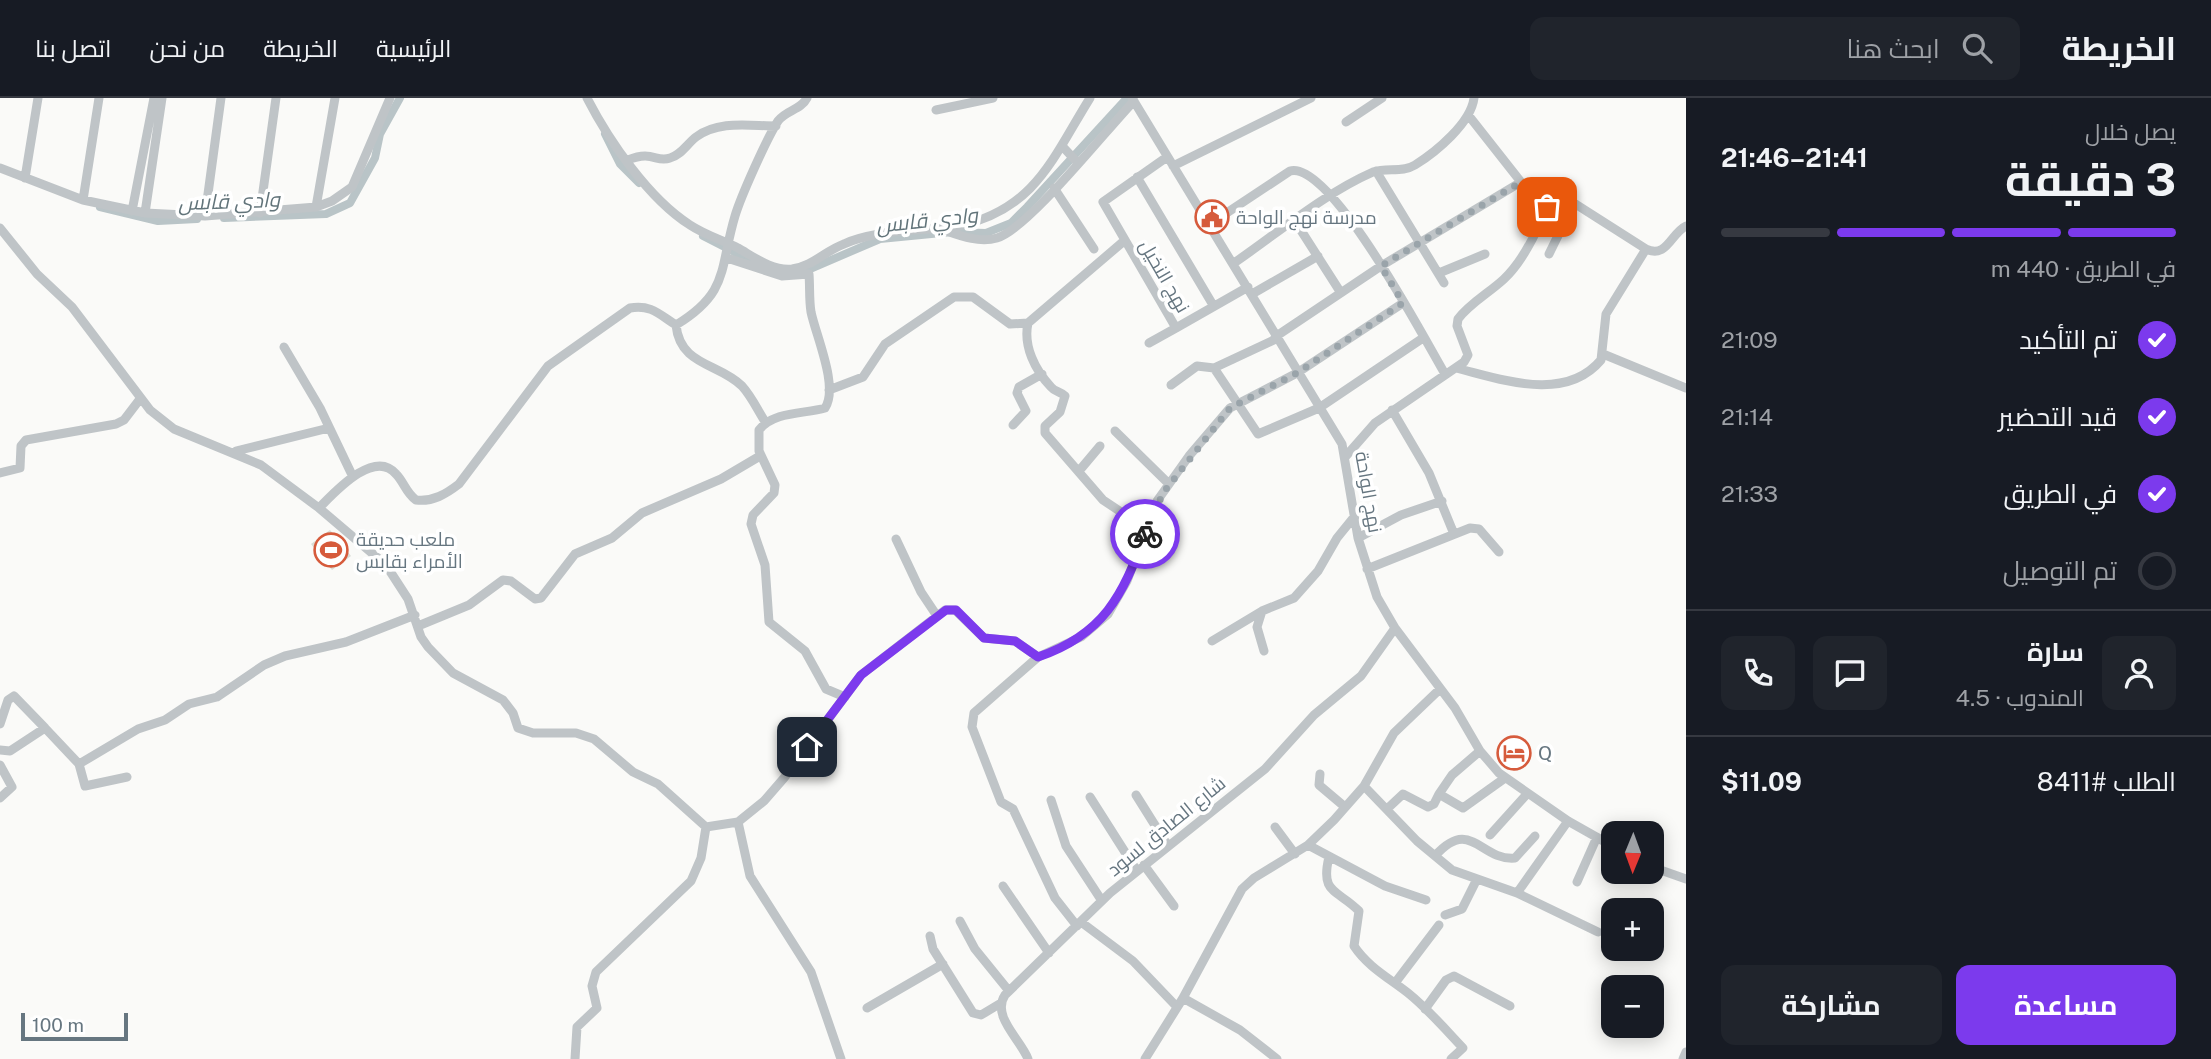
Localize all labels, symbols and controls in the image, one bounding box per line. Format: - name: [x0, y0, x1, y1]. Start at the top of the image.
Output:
- search box: [1530, 17, 2020, 80]
- icon: search: [1958, 29, 1996, 67]
- text: الخريطة: [2062, 29, 2176, 67]
- text: ابحث هنا: [1846, 33, 1940, 64]
- text: اتصل بنا: [35, 34, 112, 62]
- text: من نحن: [150, 34, 225, 62]
- text: الخريطة: [263, 34, 338, 62]
- text: الرئيسية: [376, 34, 451, 62]
- text: يصل خلال: [2085, 118, 2176, 145]
- text: 21:41–21:46: [1721, 142, 1868, 173]
- text: 3 دقيقة: [2005, 152, 2176, 206]
- pin: [1517, 177, 1577, 237]
- water label: وادي قابس: [178, 187, 282, 220]
- icon: bag: [1528, 188, 1566, 226]
- public building icon: مدرسة نهج الواحة: [1193, 198, 1231, 236]
- water label: وادي قابس: [875, 202, 981, 243]
- place label: مدرسة نهج الواحة: [1236, 206, 1377, 231]
- street label: نهج النخيل: [1133, 236, 1195, 318]
- text: في الطريق · 440 m: [1991, 255, 2176, 282]
- icon: check: [2138, 321, 2176, 359]
- text: تم التأكيد: [2019, 324, 2117, 355]
- text: 21:09: [1721, 326, 1778, 353]
- icon: check: [2138, 398, 2176, 436]
- text: قيد التحضير: [1998, 401, 2117, 432]
- text: 21:14: [1721, 403, 1773, 430]
- street label: نهج الواحة: [1348, 450, 1387, 535]
- icon: check: [2138, 475, 2176, 513]
- text: في الطريق: [2003, 478, 2117, 509]
- text: 21:33: [1721, 480, 1778, 507]
- courier: [1110, 499, 1180, 569]
- icon: bike: [1126, 515, 1164, 553]
- place label: ملعب حديقة الأمراء بقابس: [356, 528, 463, 573]
- sports icon: ملعب حديقة الأمراء بقابس: [312, 531, 350, 569]
- text: تم التوصيل: [2003, 555, 2117, 586]
- button: phone: [1721, 636, 1795, 710]
- button: chat: [1813, 636, 1887, 710]
- text: سارة: [2027, 636, 2084, 667]
- button: person: [2102, 636, 2176, 710]
- text: المندوب · 4.5: [1956, 684, 2084, 711]
- pin: [777, 717, 837, 777]
- icon: home: [788, 728, 826, 766]
- hotel icon: Q: [1495, 734, 1533, 772]
- place label: Q: [1538, 742, 1552, 764]
- text: $11.09: [1721, 766, 1802, 797]
- text: الطلب #8411: [2037, 766, 2176, 797]
- street label: شارع الصادق لسود: [1103, 772, 1231, 883]
- north arrow: [1601, 821, 1664, 884]
- map controls: [1601, 821, 1664, 1038]
- button: +: [1601, 898, 1664, 961]
- button: مشاركة: [1721, 965, 1942, 1045]
- button: مساعدة: [1956, 965, 2176, 1045]
- button: −: [1601, 975, 1664, 1038]
- scale bar: [21, 1010, 128, 1042]
- text: 100 m: [32, 1014, 84, 1036]

